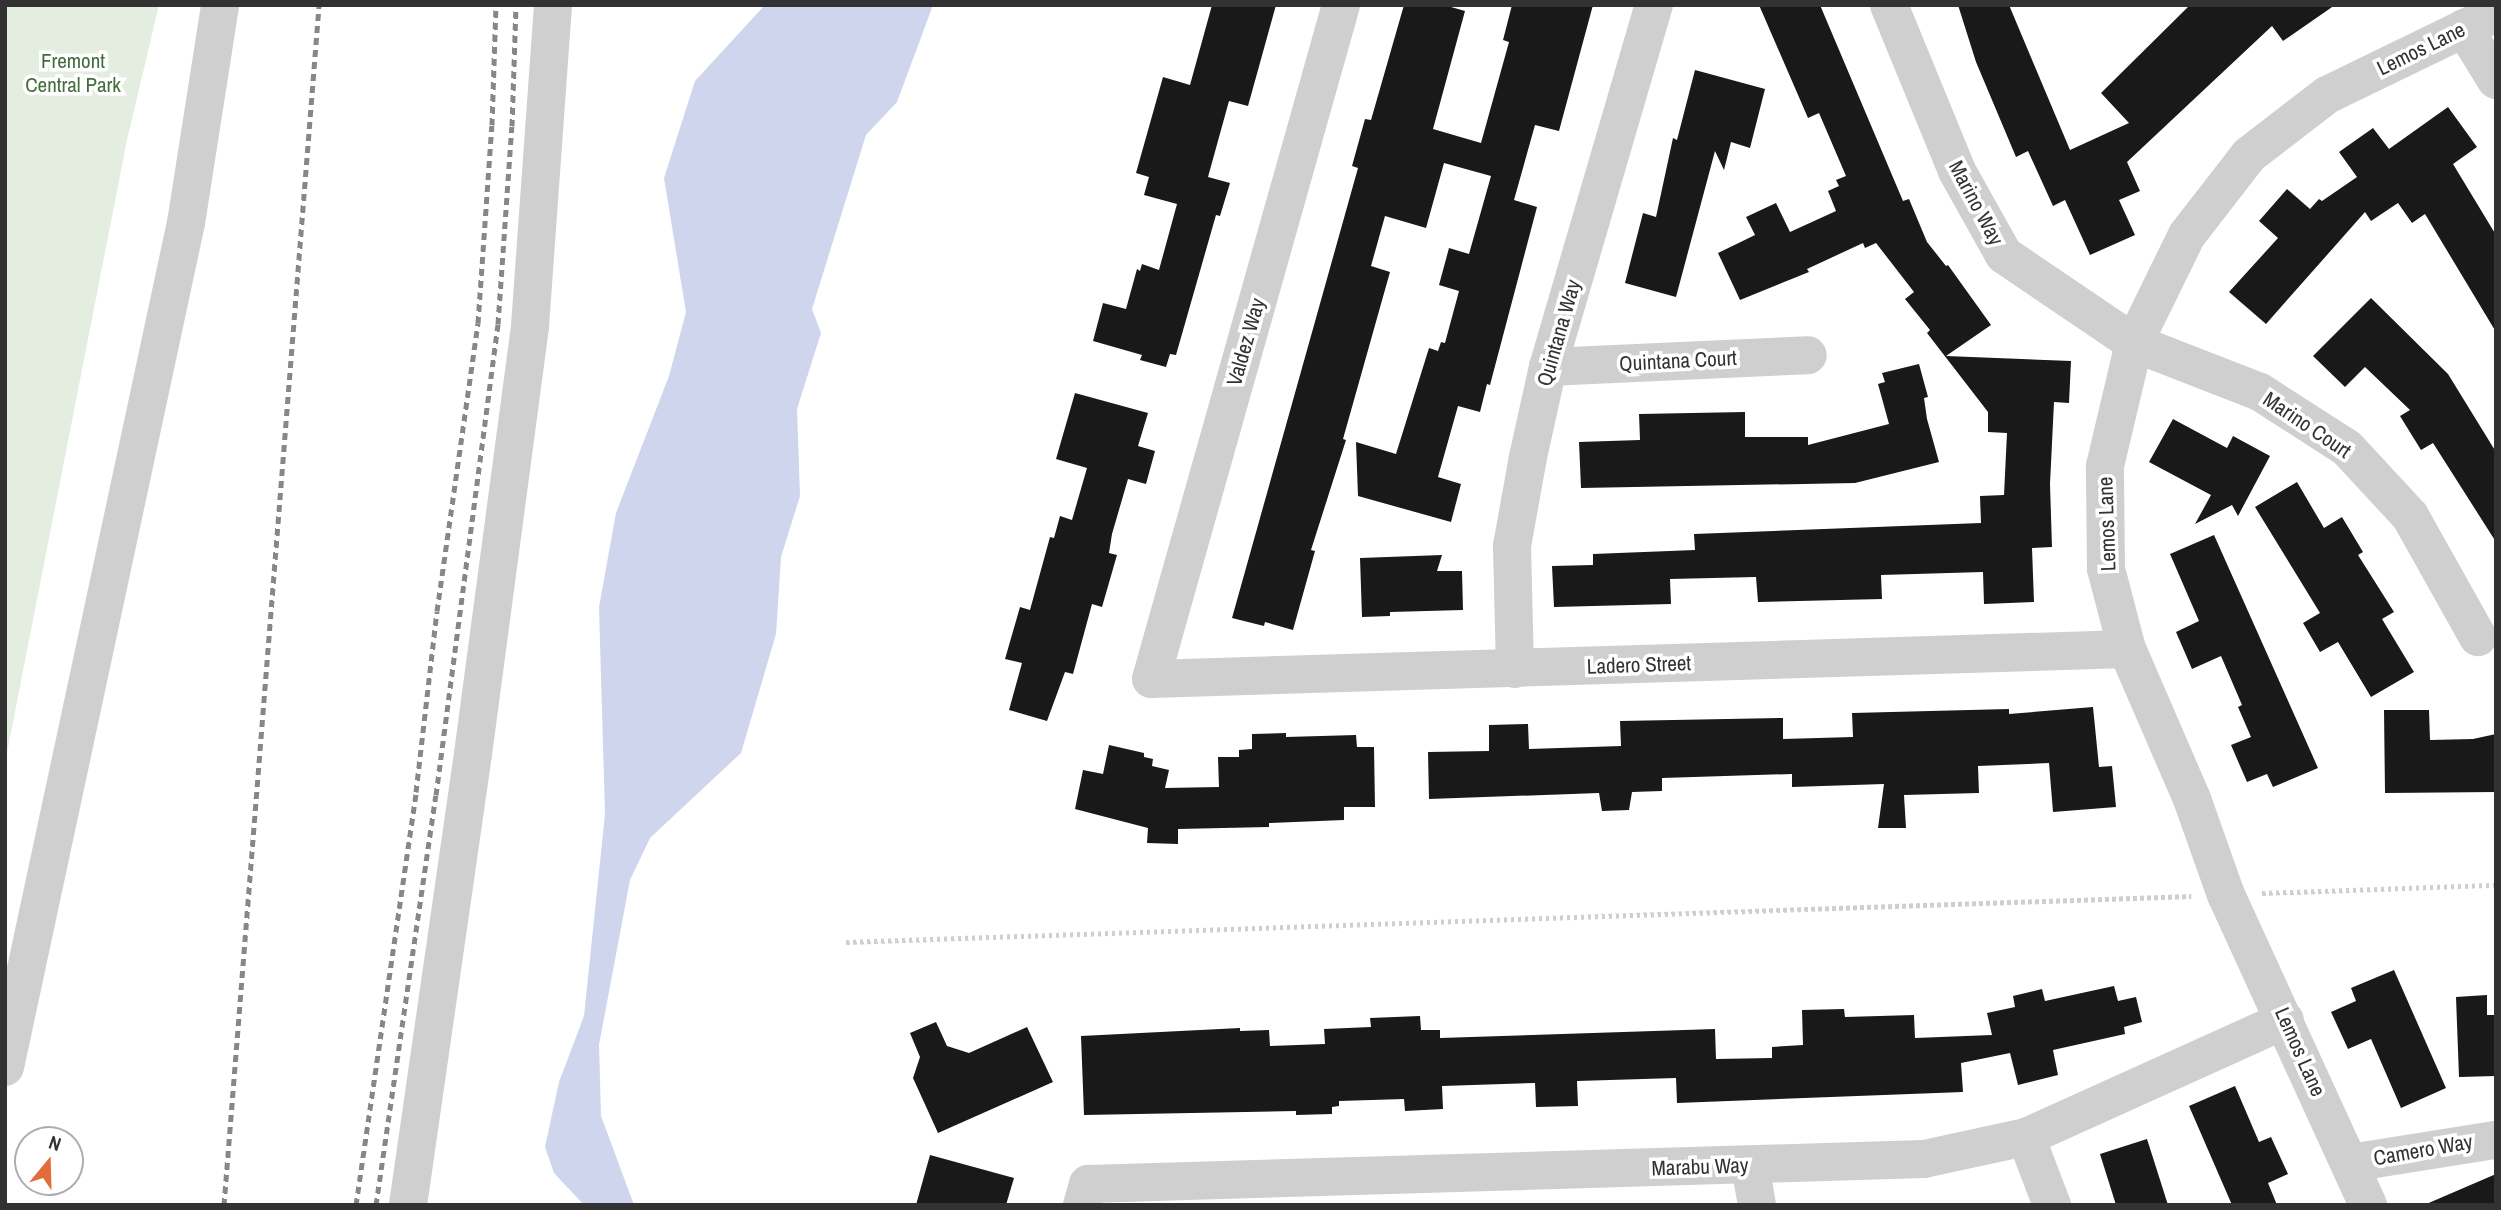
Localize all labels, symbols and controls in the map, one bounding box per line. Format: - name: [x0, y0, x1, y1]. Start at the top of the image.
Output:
- street label: Lemos Lane: [2373, 17, 2469, 81]
- park label: Fremont Central Park: [25, 48, 121, 98]
- street label: Marino Way: [1943, 156, 2009, 250]
- street label: Quintana Way: [1532, 277, 1586, 389]
- street label: Valdez Way: [1221, 295, 1271, 389]
- street label: Quintana Court: [1619, 345, 1737, 377]
- street label: Marino Court: [2258, 386, 2356, 464]
- street label: Lemos Lane: [2093, 476, 2121, 572]
- street label: Ladero Street: [1586, 651, 1692, 679]
- street label: Lemos Lane: [2269, 1004, 2331, 1100]
- north arrow: [14, 1126, 84, 1196]
- text: N: [46, 1129, 65, 1157]
- street label: Camero Way: [2372, 1129, 2474, 1171]
- street label: Marabu Way: [1651, 1153, 1749, 1181]

